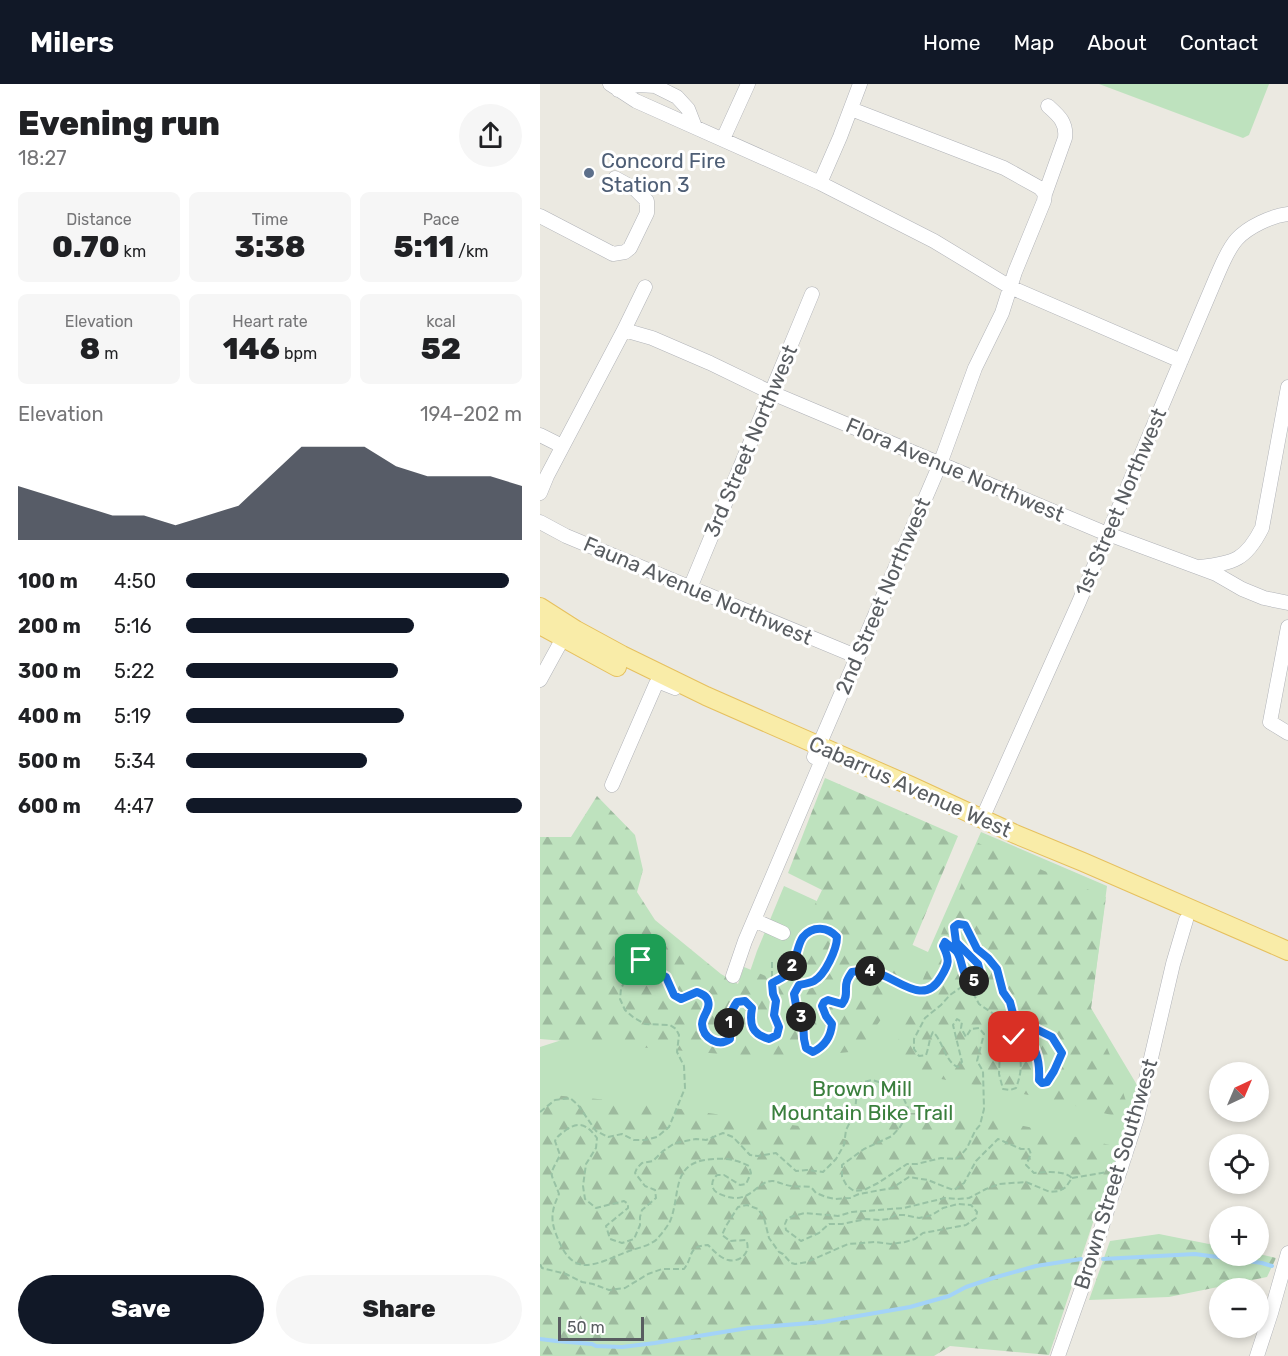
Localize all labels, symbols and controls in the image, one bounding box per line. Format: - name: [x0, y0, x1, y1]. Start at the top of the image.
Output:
- text: Milers: [30, 26, 114, 59]
- text: Home: [923, 30, 980, 55]
- text: Map: [1013, 30, 1054, 55]
- text: About: [1087, 30, 1147, 55]
- text: Contact: [1180, 30, 1258, 55]
- text: Evening run: [18, 104, 220, 143]
- button: share: [459, 104, 522, 167]
- text: 18:27: [18, 146, 66, 170]
- place label: Concord Fire Station 3: [601, 148, 726, 197]
- marker: Concord Fire Station 3: [582, 166, 596, 180]
- text: Distance: [66, 210, 132, 229]
- text: Time: [252, 210, 288, 229]
- text: Pace: [423, 210, 459, 229]
- text: 0.70: [52, 229, 120, 265]
- text: 3:38: [234, 229, 306, 265]
- text: 5:11: [394, 229, 454, 265]
- text: km: [120, 242, 146, 261]
- text: /km: [454, 242, 489, 261]
- text: Elevation: [65, 312, 133, 331]
- text: Heart rate: [232, 312, 308, 331]
- text: kcal: [426, 312, 456, 331]
- text: 8: [80, 331, 100, 367]
- text: 146: [223, 331, 280, 367]
- text: 52: [421, 331, 461, 367]
- street label: 3rd Street Northwest: [699, 341, 802, 541]
- text: m: [100, 344, 118, 363]
- text: bpm: [280, 344, 317, 363]
- text: Elevation: [18, 402, 104, 426]
- text: 194–202 m: [420, 402, 522, 426]
- street label: 1st Street Northwest: [1070, 404, 1171, 599]
- street label: Flora Avenue Northwest: [842, 412, 1068, 527]
- street label: 2nd Street Northwest: [830, 494, 935, 698]
- street label: Fauna Avenue Northwest: [580, 531, 816, 650]
- text: 100 m: [18, 569, 78, 593]
- text: 4:50: [114, 569, 156, 593]
- text: 200 m: [18, 614, 81, 638]
- text: 5:16: [114, 614, 152, 638]
- text: 300 m: [18, 659, 81, 683]
- text: 5:22: [114, 659, 154, 683]
- text: 400 m: [18, 704, 81, 728]
- text: 5:19: [114, 704, 151, 728]
- street label: Cabarrus Avenue West: [805, 731, 1015, 842]
- text: 500 m: [18, 749, 81, 773]
- text: 5:34: [114, 749, 155, 773]
- text: 600 m: [18, 794, 81, 818]
- text: 4:47: [114, 794, 154, 818]
- pin: [615, 934, 666, 985]
- icon: arrive: [624, 943, 657, 976]
- pin: 2: [777, 951, 807, 981]
- text: 2: [787, 956, 797, 975]
- pin: 4: [855, 956, 885, 986]
- text: 4: [865, 961, 875, 980]
- pin: 5: [959, 966, 989, 996]
- text: 5: [969, 971, 979, 990]
- pin: 3: [786, 1002, 816, 1032]
- text: 3: [796, 1007, 806, 1026]
- pin: 1: [714, 1008, 744, 1038]
- pin: [988, 1011, 1039, 1062]
- text: 1: [725, 1013, 733, 1032]
- icon: check: [997, 1020, 1030, 1053]
- street label: Brown Street Southwest: [1068, 1055, 1163, 1292]
- north arrow: [1209, 1062, 1269, 1122]
- map controls: [1209, 1062, 1269, 1338]
- park label: Brown Mill Mountain Bike Trail: [771, 1076, 953, 1125]
- button: locate: [1209, 1134, 1269, 1194]
- button: +: [1209, 1206, 1269, 1266]
- button: Save: [18, 1275, 264, 1344]
- button: Share: [276, 1275, 522, 1344]
- button: −: [1209, 1278, 1269, 1338]
- scale bar: [558, 1314, 644, 1342]
- text: 50 m: [567, 1318, 605, 1337]

